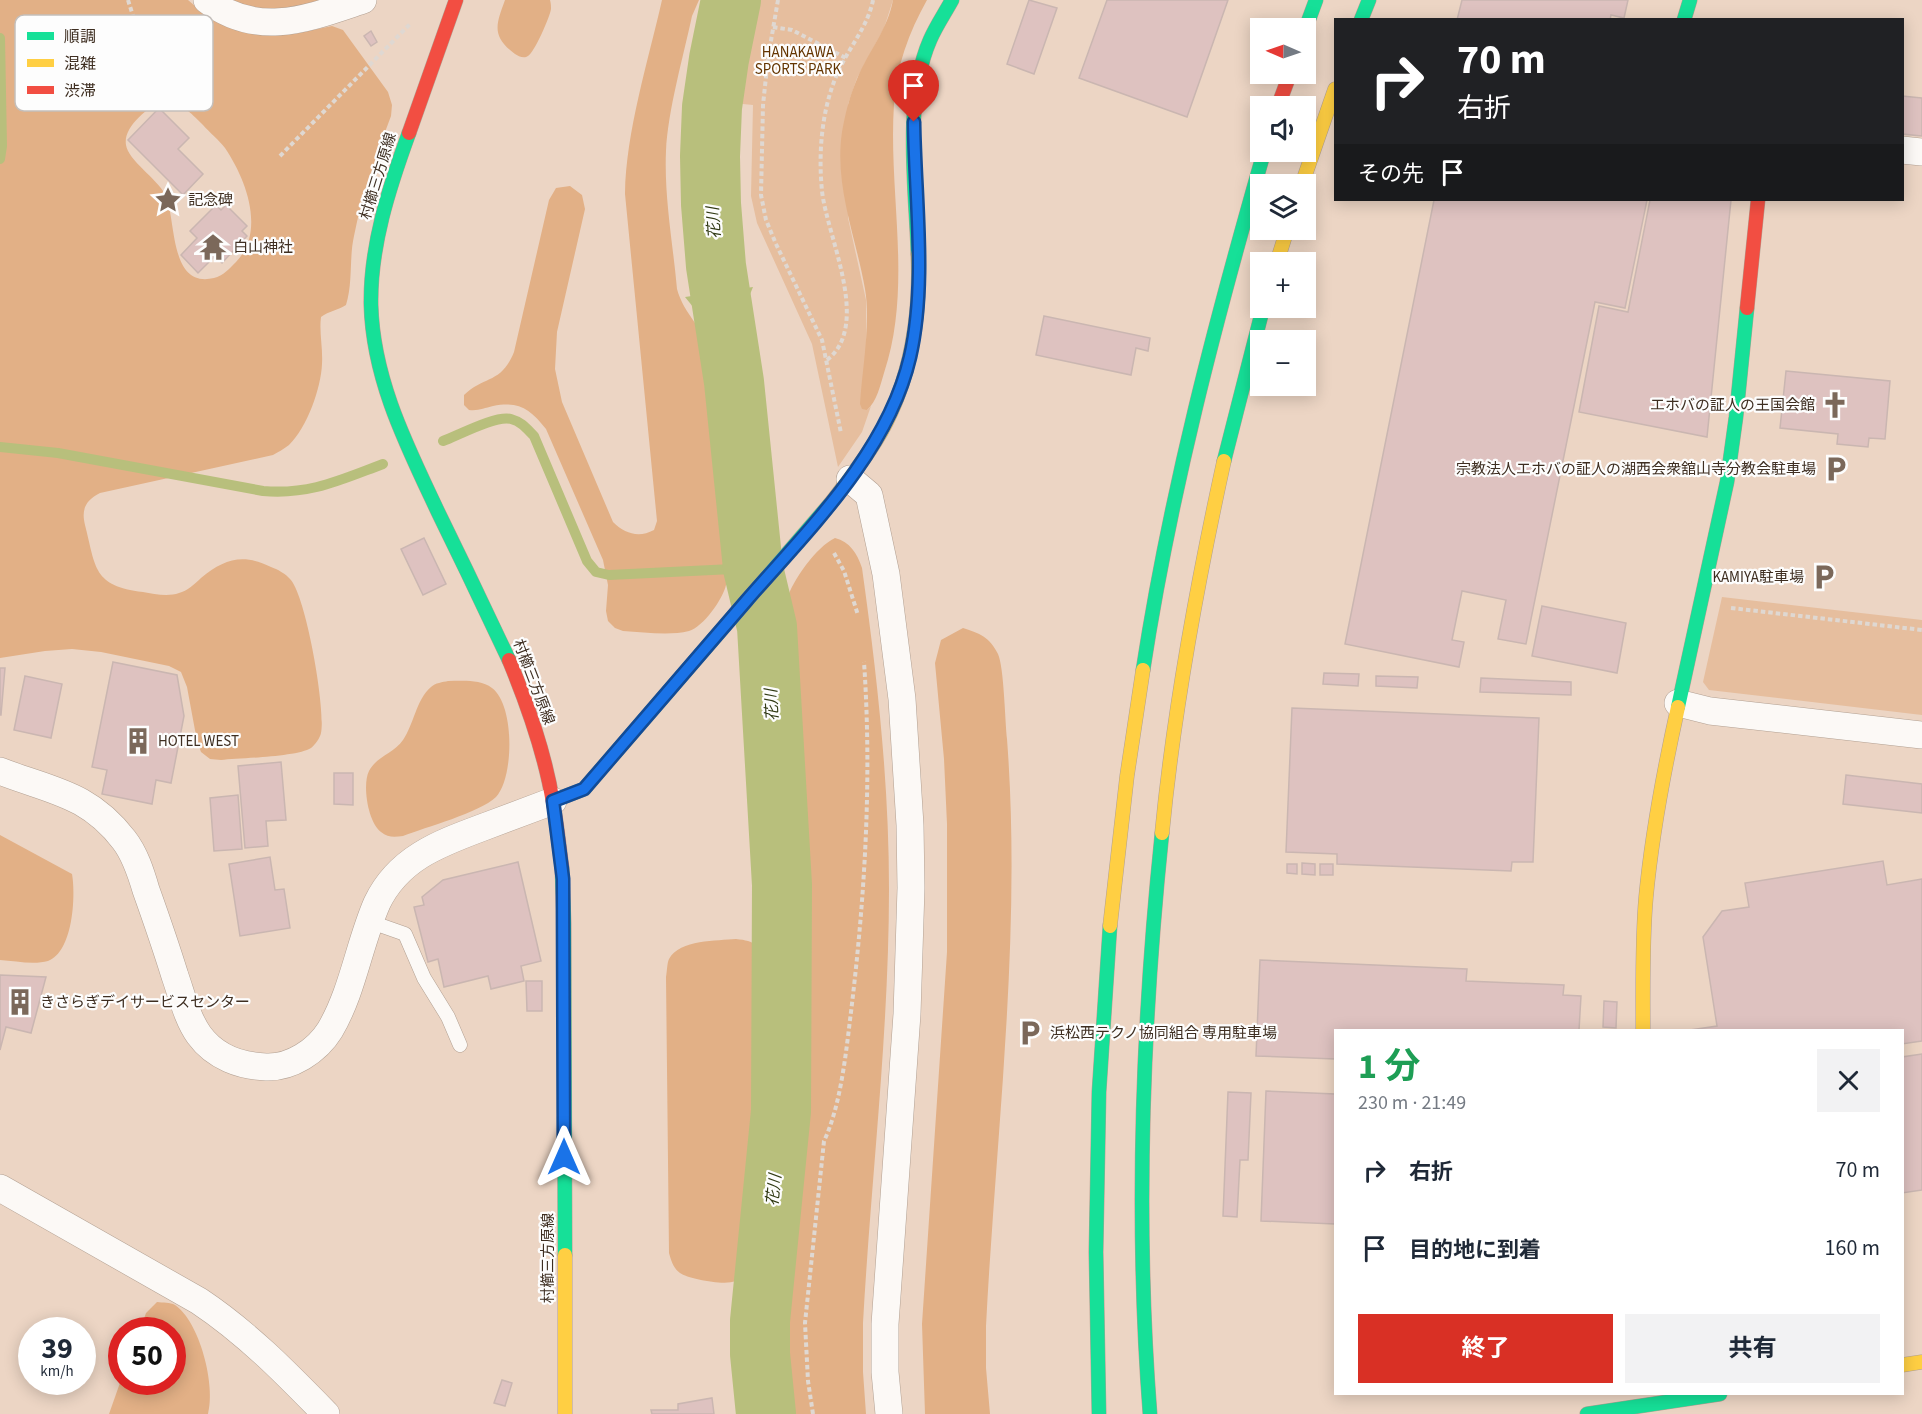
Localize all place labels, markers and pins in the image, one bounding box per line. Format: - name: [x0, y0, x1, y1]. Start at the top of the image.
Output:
- pin: [888, 60, 939, 122]
- place icon: 記念碑: [153, 185, 183, 215]
- place label: 記念碑: [188, 190, 233, 211]
- temple icon: 白山神社: [198, 232, 228, 262]
- place label: 白山神社: [233, 237, 293, 258]
- church icon: エホバの証人の王国会館: [1820, 390, 1850, 420]
- place label: エホバの証人の王国会館: [1650, 395, 1815, 416]
- parking icon: 宗教法人エホバの証人の湖西会衆舘山寺分教会駐車場: [1821, 454, 1851, 484]
- place label: 宗教法人エホバの証人の湖西会衆舘山寺分教会駐車場: [1456, 459, 1816, 480]
- parking icon: KAMIYA駐車場: [1809, 562, 1839, 592]
- place label: KAMIYA駐車場: [1712, 567, 1804, 588]
- building icon: HOTEL WEST: [123, 726, 153, 756]
- place label: HOTEL WEST: [158, 731, 239, 752]
- building icon: きさらぎデイサービスセンター: [5, 987, 35, 1017]
- place label: きさらぎデイサービスセンター: [40, 992, 250, 1013]
- parking icon: 浜松西テクノ協同組合 専用駐車場: [1015, 1018, 1045, 1048]
- place label: 浜松西テクノ協同組合 専用駐車場: [1050, 1023, 1277, 1044]

